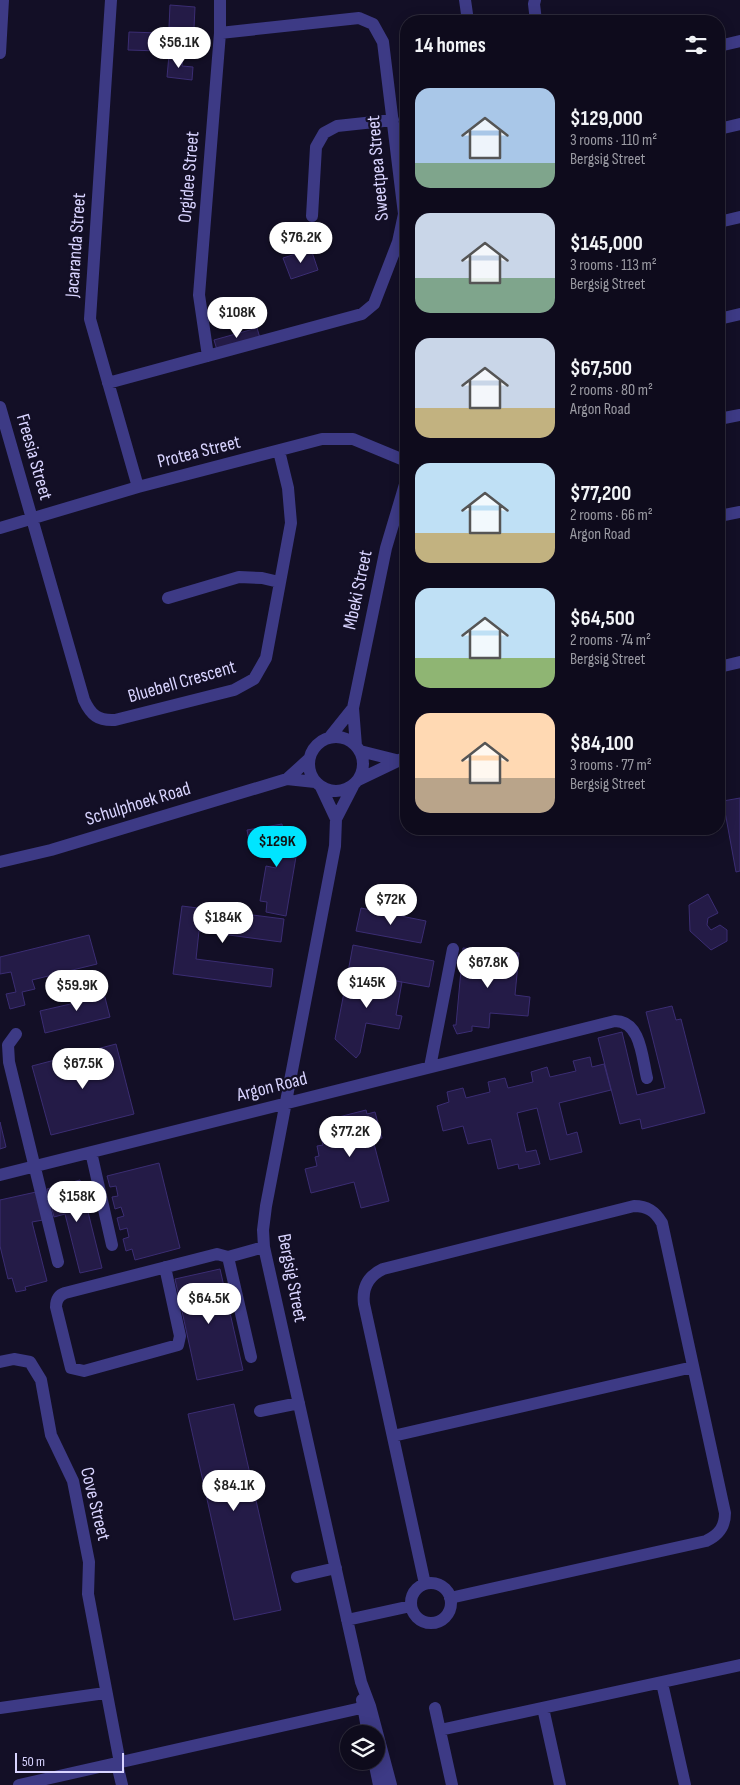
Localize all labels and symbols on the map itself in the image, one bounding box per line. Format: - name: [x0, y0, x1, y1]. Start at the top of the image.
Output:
- pin: $56.1K: [138, 27, 220, 69]
- street label: Sweetpea Street: [362, 114, 394, 222]
- street label: Orgidee Street: [174, 130, 204, 224]
- street label: Jacaranda Street: [61, 192, 91, 299]
- pin: $76.2K: [260, 222, 342, 264]
- pin: $108K: [202, 296, 272, 339]
- street label: Freesia Street: [11, 411, 57, 503]
- street label: Protea Street: [155, 431, 243, 473]
- street label: Mbeki Street: [338, 548, 378, 632]
- street label: Bluebell Crescent: [125, 656, 239, 708]
- street label: Schulphoek Road: [83, 777, 193, 831]
- pin: $129K: [242, 826, 312, 868]
- pin: $72K: [361, 884, 421, 926]
- pin: $184K: [188, 902, 258, 944]
- pin: $67.8K: [447, 946, 529, 989]
- pin: $145K: [332, 966, 402, 1009]
- pin: $59.9K: [36, 970, 118, 1012]
- pin: $67.5K: [42, 1048, 124, 1090]
- street label: Argon Road: [233, 1067, 310, 1107]
- pin: $77.2K: [309, 1116, 391, 1158]
- pin: $158K: [42, 1180, 112, 1223]
- street label: Bergsig Street: [272, 1232, 312, 1324]
- pin: $64.5K: [168, 1282, 250, 1325]
- street label: Cove Street: [75, 1465, 115, 1543]
- pin: $84.1K: [193, 1470, 275, 1512]
- scale bar: [15, 1750, 124, 1773]

